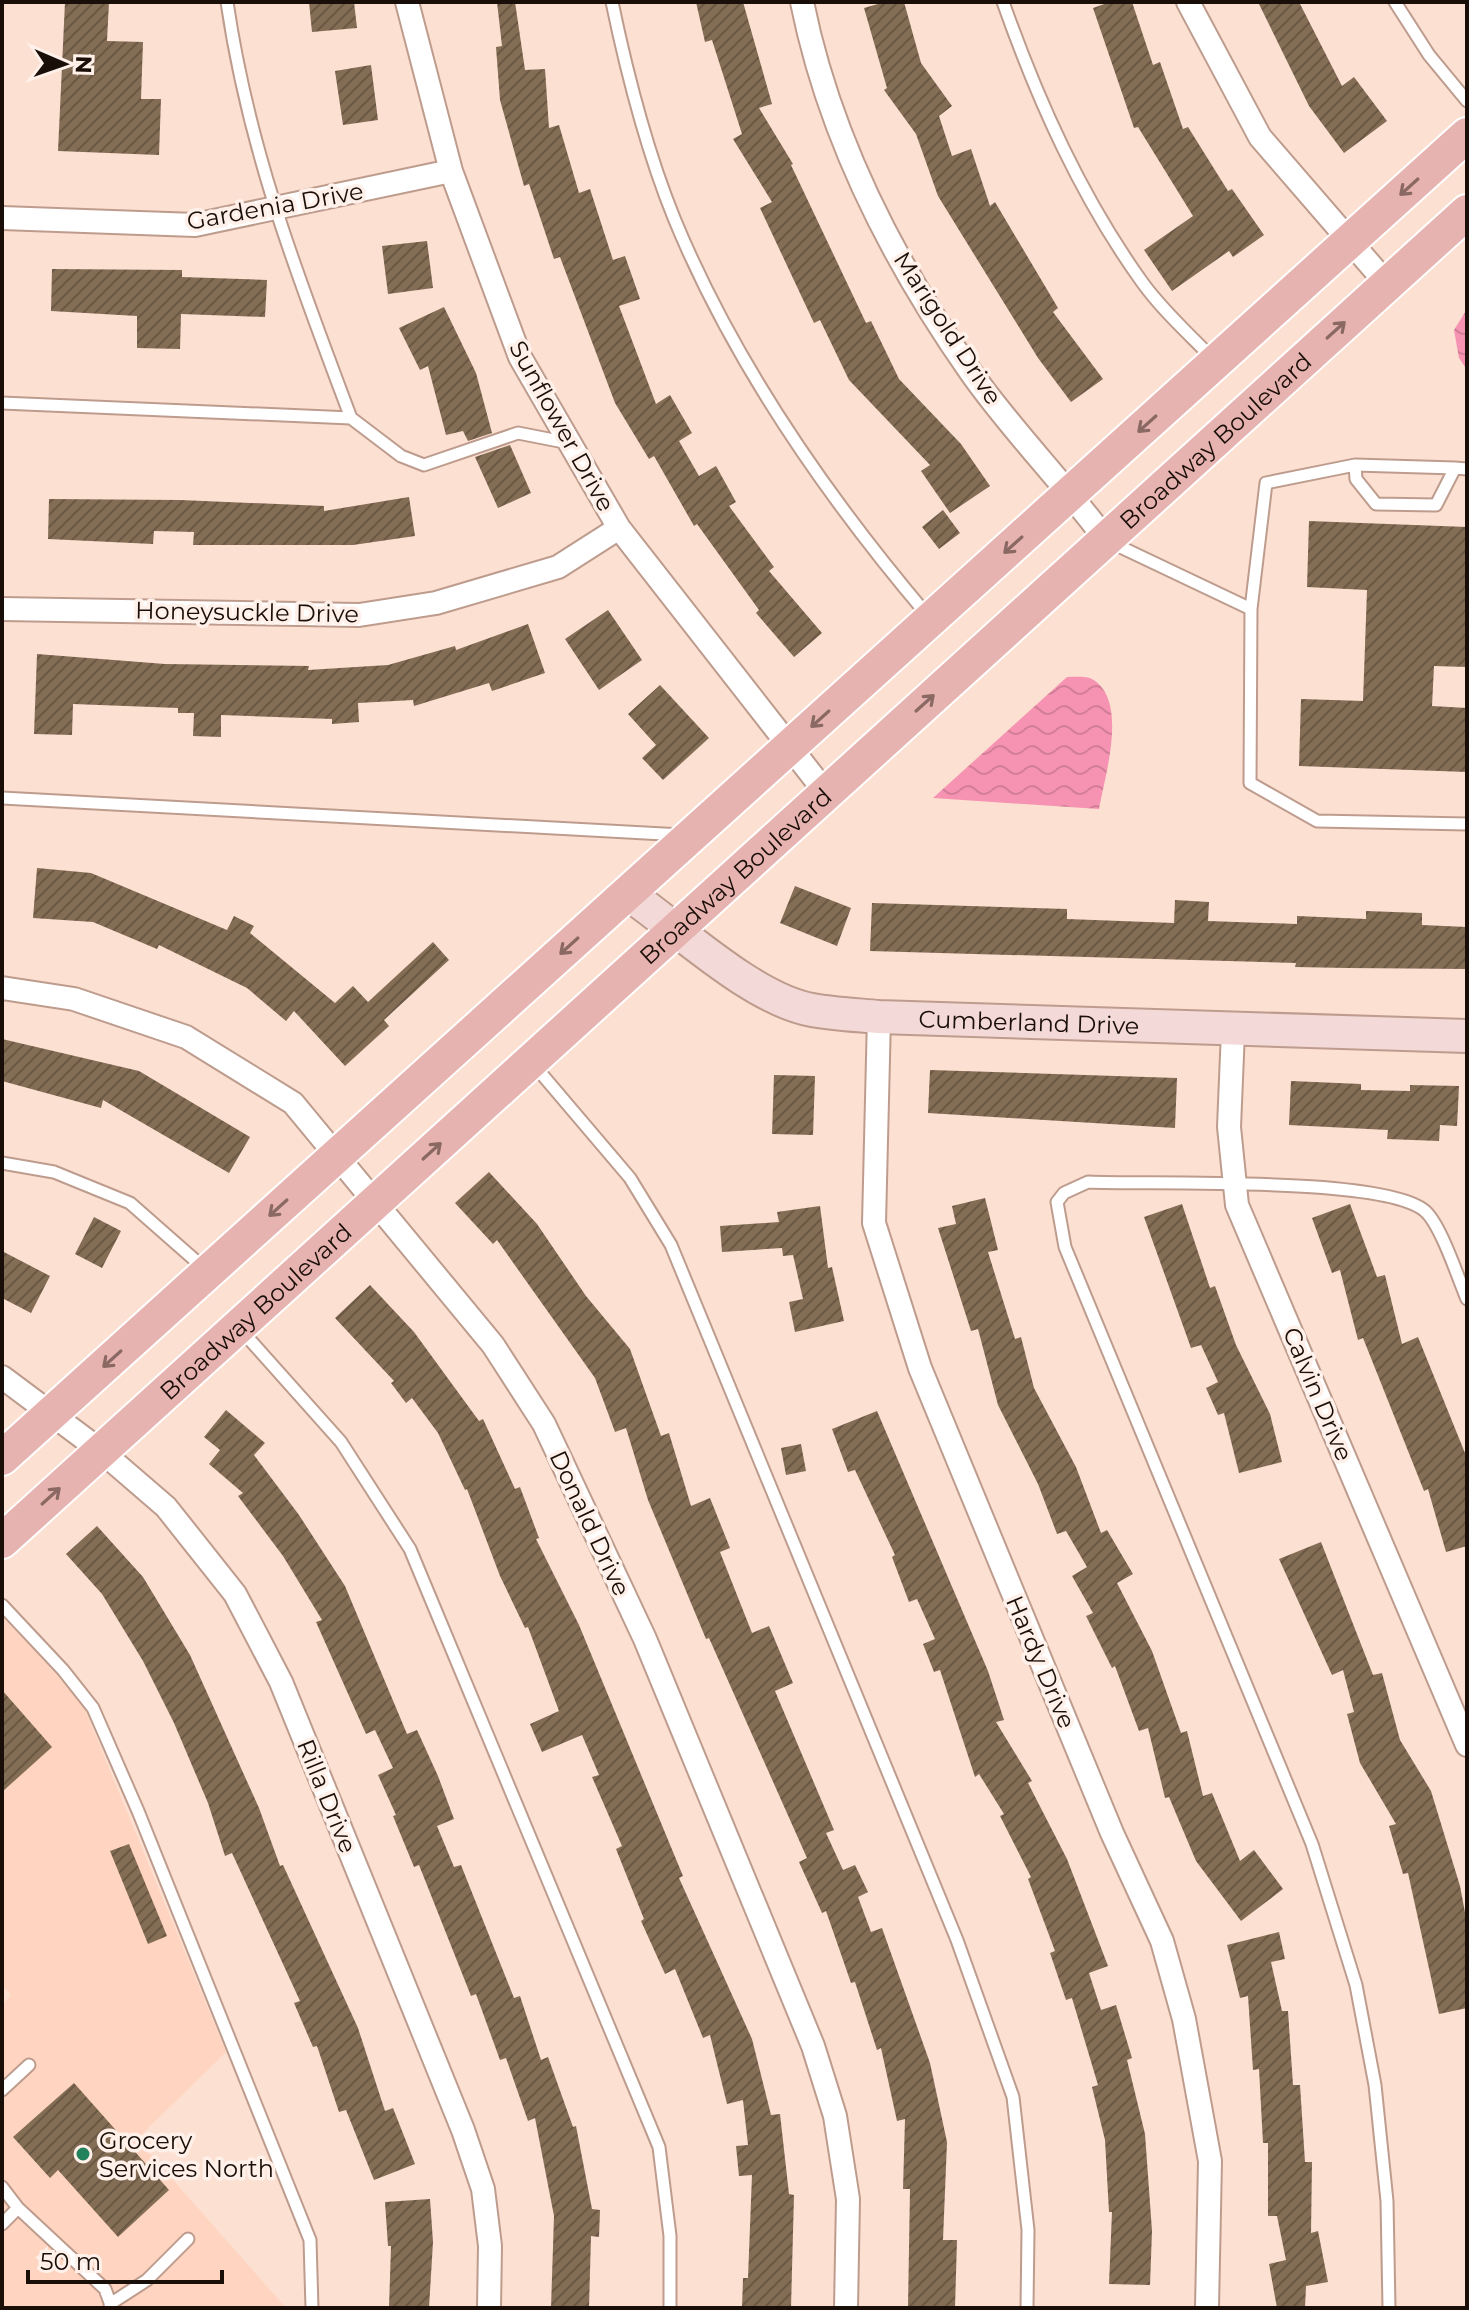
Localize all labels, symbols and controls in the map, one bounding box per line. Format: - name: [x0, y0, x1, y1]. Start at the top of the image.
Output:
- north arrow: [24, 24, 104, 104]
- text: N: [70, 55, 97, 74]
- street label: Gardenia Drive: [184, 176, 366, 236]
- one-way arrow: [1400, 178, 1420, 196]
- street label: Marigold Drive: [888, 246, 1008, 410]
- one-way arrow: [1326, 322, 1346, 340]
- street label: Sunflower Drive: [503, 336, 621, 516]
- street label: Broadway Boulevard: [1113, 346, 1317, 535]
- one-way arrow: [1138, 414, 1158, 432]
- one-way arrow: [1003, 535, 1024, 554]
- street label: Honeysuckle Drive: [135, 596, 359, 628]
- one-way arrow: [915, 694, 935, 713]
- one-way arrow: [810, 709, 831, 728]
- street label: Broadway Boulevard: [633, 781, 837, 970]
- one-way arrow: [560, 936, 580, 954]
- street label: Cumberland Drive: [918, 1004, 1140, 1040]
- one-way arrow: [421, 1143, 441, 1161]
- one-way arrow: [268, 1199, 288, 1218]
- street label: Broadway Boulevard: [153, 1217, 357, 1406]
- street label: Calvin Drive: [1277, 1323, 1359, 1465]
- one-way arrow: [102, 1350, 122, 1368]
- street label: Donald Drive: [544, 1446, 636, 1600]
- one-way arrow: [41, 1488, 61, 1506]
- street label: Hardy Drive: [1000, 1591, 1082, 1733]
- street label: Rilla Drive: [291, 1735, 363, 1857]
- place label: Grocery Services North: [99, 2126, 274, 2183]
- marker: Grocery Services North: [74, 2145, 92, 2163]
- scale bar: [28, 2234, 222, 2284]
- text: 50 m: [40, 2247, 101, 2276]

